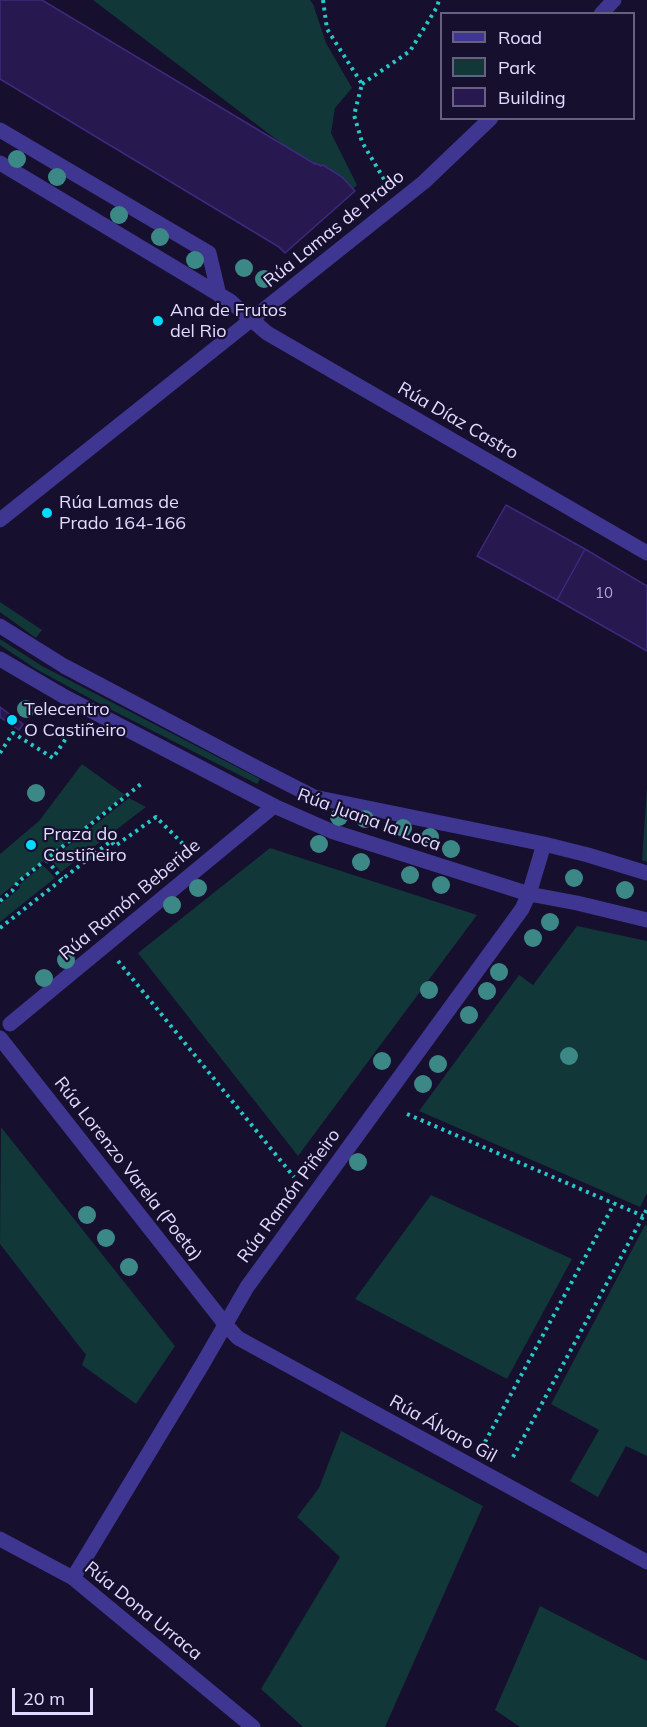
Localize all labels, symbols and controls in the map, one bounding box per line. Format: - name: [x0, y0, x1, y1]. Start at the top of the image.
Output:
- legend: [440, 12, 635, 120]
- text: Road: [498, 26, 542, 49]
- text: Park: [498, 56, 536, 79]
- text: Building: [498, 86, 566, 109]
- street label: Rúa Lamas de Prado: [259, 166, 409, 292]
- place label: Ana de Frutos del Rio: [170, 300, 287, 342]
- marker: Ana de Frutos del Rio: [151, 314, 165, 328]
- street label: Rúa Díaz Castro: [394, 378, 522, 464]
- place label: Rúa Lamas de Prado 164-166: [59, 492, 186, 534]
- marker: Rúa Lamas de Prado 164-166: [40, 506, 54, 520]
- house number: 10: [595, 584, 613, 602]
- place label: Telecentro O Castiñeiro: [24, 699, 126, 742]
- marker: Telecentro O Castiñeiro: [5, 713, 19, 727]
- street label: Rúa Juana la Loca: [294, 784, 444, 856]
- place label: Praza do Castiñeiro: [43, 824, 127, 866]
- street label: Rúa Ramón Beberide: [55, 835, 205, 965]
- marker: Praza do Castiñeiro: [24, 838, 38, 852]
- street label: Rúa Lorenzo Varela (Poeta): [49, 1073, 207, 1265]
- street label: Rúa Ramón Piñeiro: [233, 1125, 345, 1267]
- street label: Rúa Álvaro Gil: [386, 1391, 500, 1467]
- street label: Rúa Dona Urraca: [80, 1557, 206, 1665]
- scale bar: [15, 1676, 96, 1714]
- text: 20 m: [23, 1687, 65, 1710]

